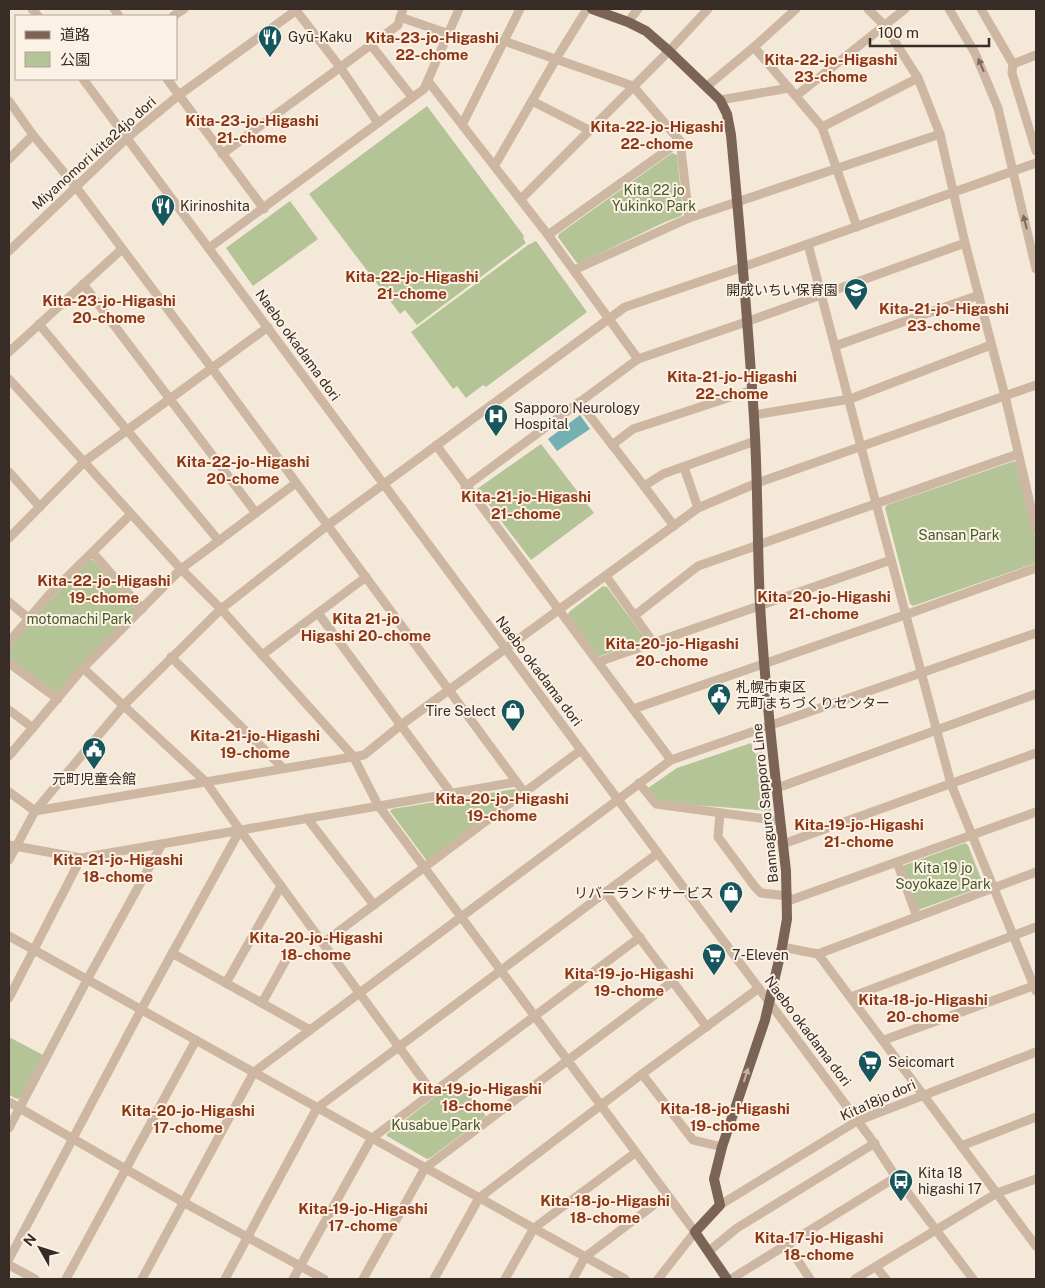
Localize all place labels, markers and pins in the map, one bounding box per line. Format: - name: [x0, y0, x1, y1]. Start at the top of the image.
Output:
- restaurant icon: Gyū-Kaku: [257, 24, 283, 58]
- place label: Gyū-Kaku: [288, 29, 352, 45]
- restaurant icon: Kirinoshita: [150, 193, 176, 227]
- place label: Kirinoshita: [180, 198, 250, 214]
- school or university icon: 開成いちい保育園: [843, 277, 869, 311]
- place label: 開成いちい保育園: [726, 282, 838, 298]
- place label: Sapporo Neurology Hospital: [514, 400, 641, 432]
- hospital icon: Sapporo Neurology Hospital: [483, 403, 509, 437]
- place label: 札幌市東区 元町まちづくりセンター: [736, 679, 890, 711]
- public building icon: 札幌市東区 元町まちづくりセンター: [706, 682, 732, 716]
- shop icon: Tire Select: [500, 698, 526, 732]
- place label: Tire Select: [426, 703, 496, 719]
- public building icon: 元町児童会館: [81, 736, 107, 770]
- place label: 元町児童会館: [52, 771, 136, 787]
- shop icon: リバーランドサービス: [718, 880, 744, 914]
- place label: リバーランドサービス: [574, 885, 714, 901]
- supermarket icon: 7-Eleven: [701, 942, 727, 976]
- place label: 7-Eleven: [732, 947, 789, 963]
- supermarket icon: Seicomart: [857, 1049, 883, 1083]
- place label: Seicomart: [888, 1054, 955, 1070]
- place label: Kita 18 higashi 17: [918, 1165, 982, 1197]
- bus stop icon: Kita 18 higashi 17: [888, 1168, 914, 1202]

